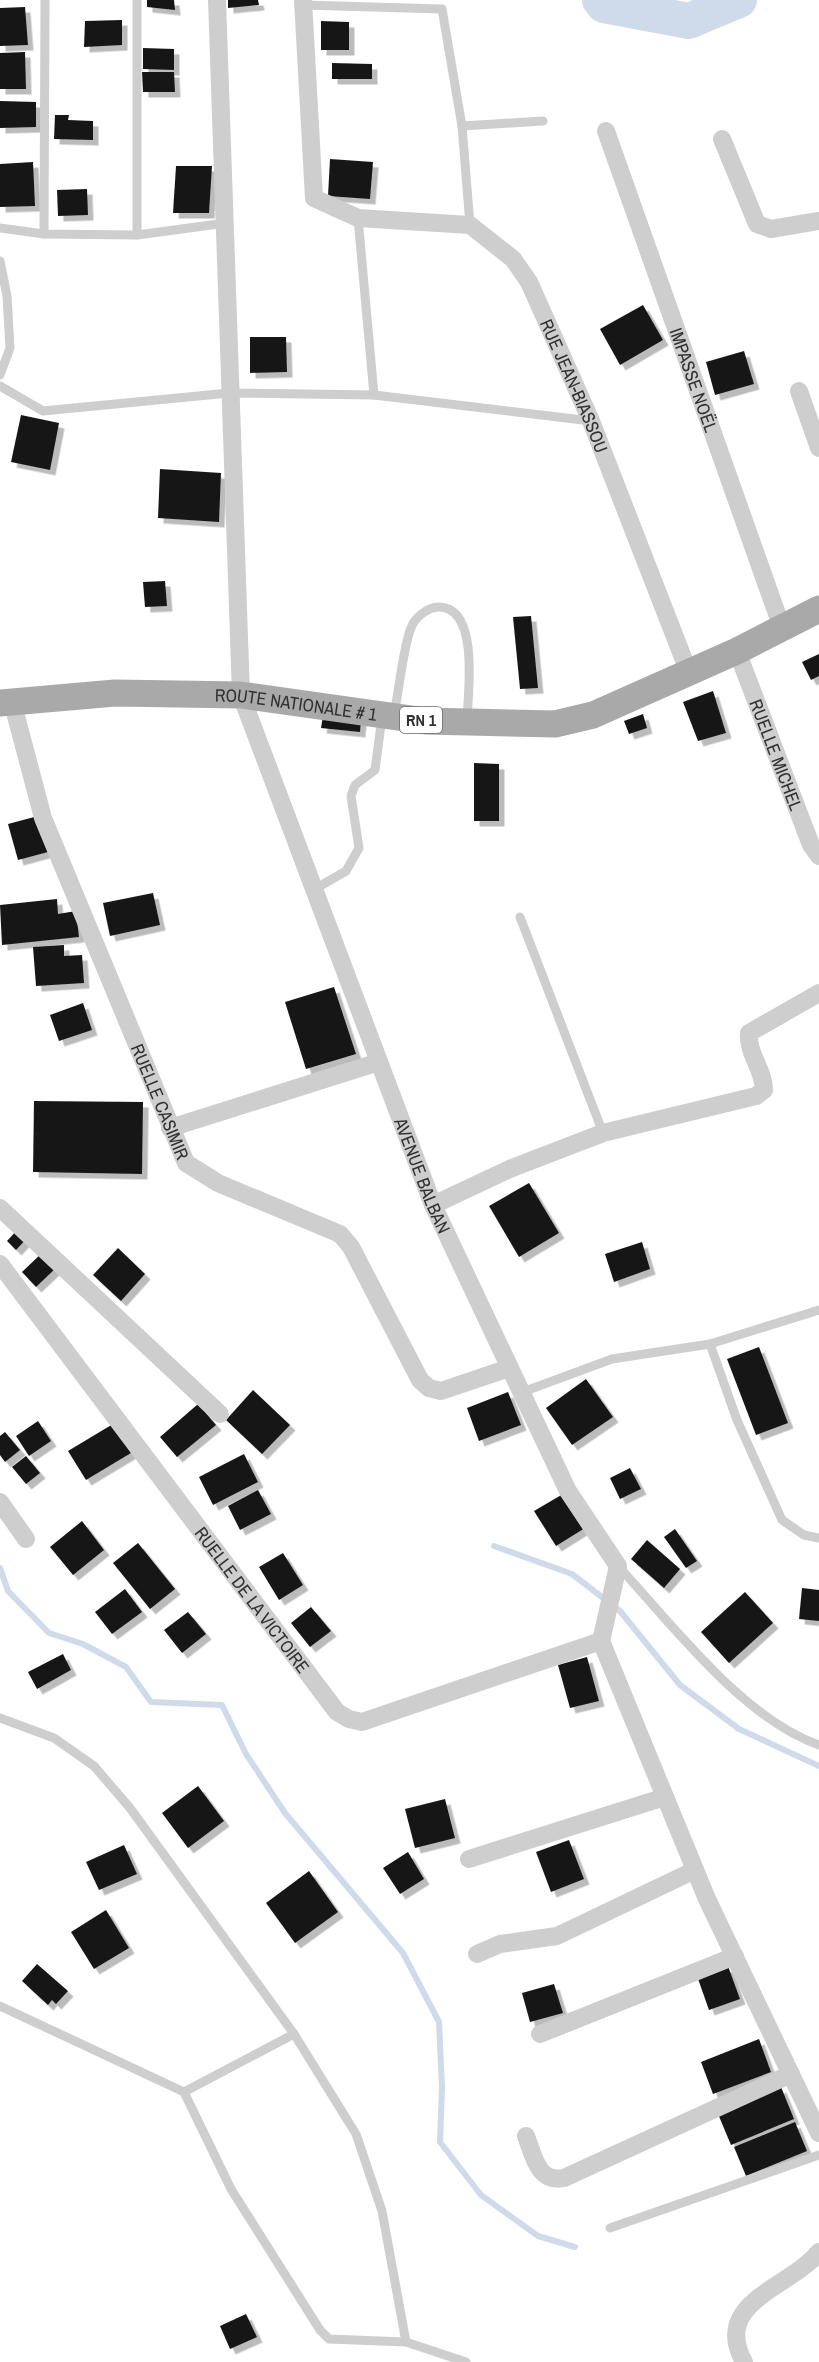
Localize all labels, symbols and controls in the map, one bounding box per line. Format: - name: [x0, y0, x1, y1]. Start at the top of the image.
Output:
- street label: RUE JEAN-BIASSOU: [534, 315, 615, 456]
- street label: IMPASSE NOËL: [664, 324, 724, 435]
- street label: ROUTE NATIONALE # 1: [215, 682, 379, 727]
- street label: RUELLE MICHEL: [744, 695, 809, 814]
- road number: RN 1: [400, 707, 442, 733]
- street label: RUELLE CASIMIR: [125, 1040, 196, 1164]
- street label: AVENUE BALBAN: [388, 1113, 457, 1237]
- street label: RUELLE DE LA VICTOIRE: [189, 1521, 316, 1678]

